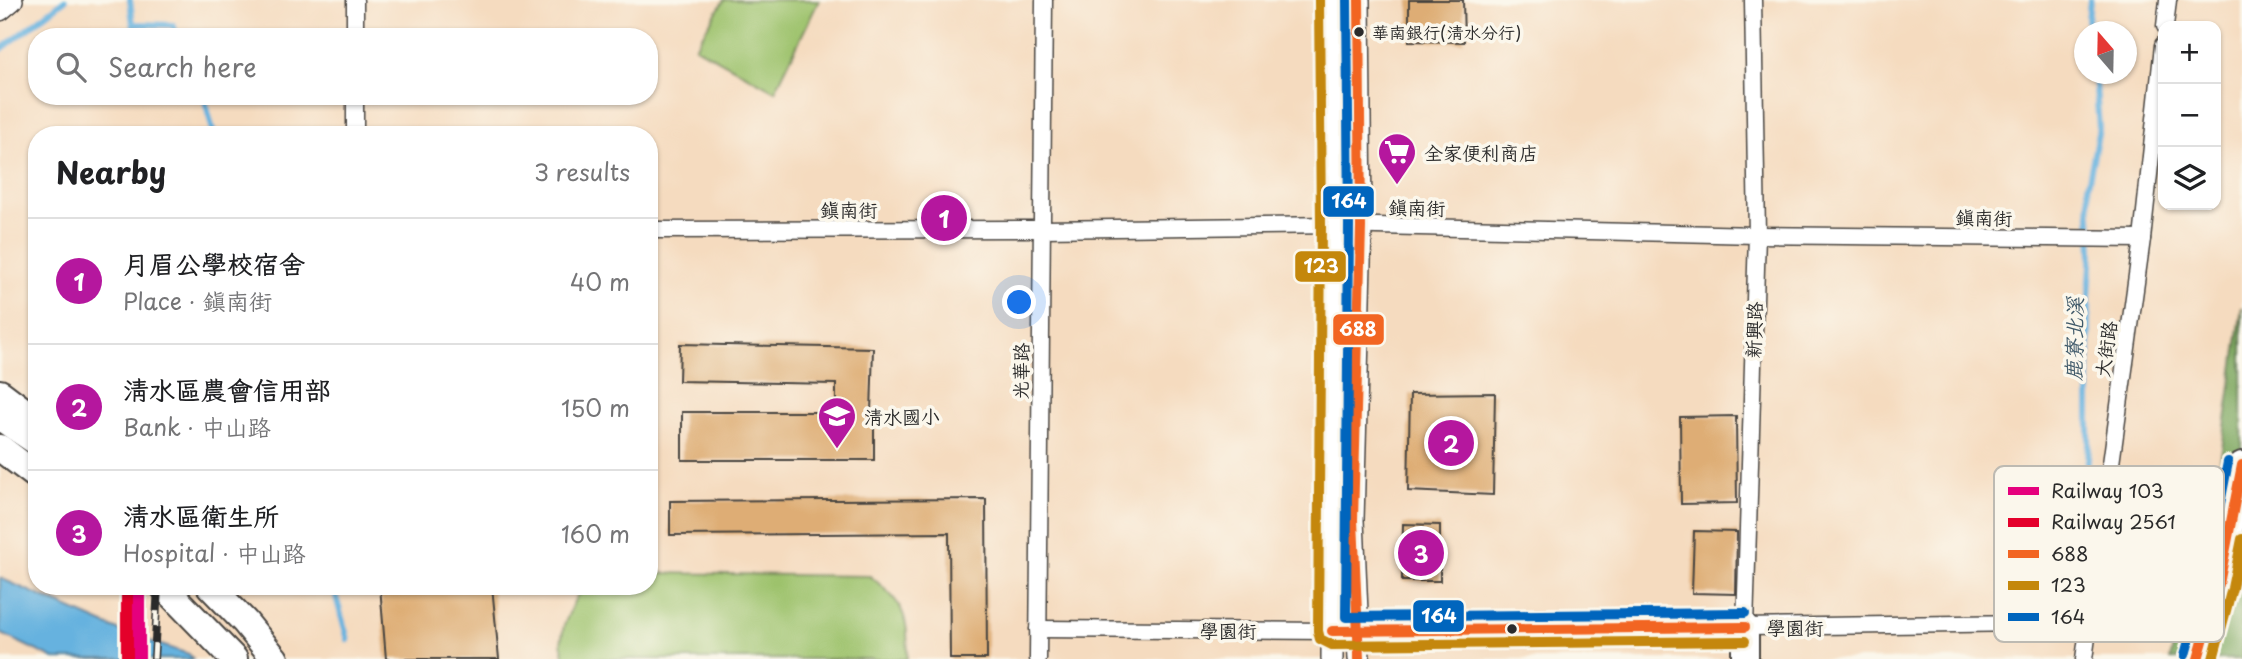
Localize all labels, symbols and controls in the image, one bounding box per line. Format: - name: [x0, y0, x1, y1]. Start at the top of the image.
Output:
- place label: 華南銀行(清水分行): [1372, 19, 1521, 45]
- north arrow: [2074, 21, 2137, 84]
- map controls: [2158, 21, 2221, 210]
- button: +: [2158, 21, 2221, 84]
- marker: 華南銀行(清水分行): [1352, 25, 1366, 39]
- search box: [28, 28, 658, 105]
- text: Search here: [108, 47, 257, 86]
- icon: search: [52, 48, 90, 86]
- button: −: [2158, 84, 2221, 147]
- supermarket icon: 全家便利商店: [1376, 131, 1418, 186]
- place label: 全家便利商店: [1424, 138, 1538, 166]
- button: layers: [2158, 147, 2221, 210]
- text: Nearby: [56, 149, 166, 194]
- text: 3 results: [534, 154, 630, 189]
- line badge: 164: [1322, 185, 1375, 218]
- text: 164: [1331, 186, 1367, 214]
- pin: 1: [921, 192, 967, 244]
- street label: 鎮南街: [1388, 193, 1446, 221]
- street label: 鎮南街: [820, 195, 878, 223]
- street label: 鎮南街: [1955, 203, 2013, 231]
- text: 月眉公學校宿舍: [123, 244, 305, 283]
- line badge: 123: [1294, 250, 1347, 283]
- text: 123: [1303, 251, 1339, 279]
- text: 1: [74, 264, 85, 299]
- text: 40 m: [570, 264, 630, 299]
- text: Place · 鎮南街: [123, 283, 272, 318]
- your location: [1002, 285, 1036, 319]
- water label: 鹿寮北溪: [2056, 296, 2090, 381]
- street label: 新興路: [1738, 301, 1768, 359]
- line badge: 688: [1332, 313, 1385, 346]
- text: 688: [1339, 314, 1377, 342]
- street label: 大街路: [2087, 319, 2123, 379]
- street label: 光華路: [1006, 342, 1034, 400]
- text: 清水區農會信用部: [123, 370, 331, 409]
- text: 2: [71, 390, 87, 425]
- text: 150 m: [561, 390, 630, 425]
- school or university icon: 清水國小: [816, 395, 858, 450]
- place label: 清水國小: [864, 402, 940, 430]
- text: Bank · 中山路: [123, 409, 271, 444]
- pin: 2: [1428, 417, 1474, 469]
- legend: [1994, 466, 2224, 642]
- text: Railway 103: [2051, 476, 2164, 504]
- text: 清水區衛生所: [123, 496, 279, 535]
- text: Railway 2561: [2051, 507, 2176, 535]
- text: 3: [71, 516, 87, 551]
- text: 160 m: [561, 516, 630, 551]
- pin: 3: [1398, 527, 1444, 579]
- text: Hospital · 中山路: [123, 535, 306, 570]
- text: 688: [2051, 539, 2088, 567]
- text: 123: [2051, 570, 2086, 598]
- line badge: 164: [1412, 599, 1465, 633]
- text: 164: [1421, 601, 1457, 629]
- text: 164: [2051, 602, 2085, 630]
- street label: 學園街: [1766, 613, 1824, 641]
- street label: 學園街: [1199, 616, 1257, 644]
- unlabelled marker: [1505, 622, 1519, 636]

